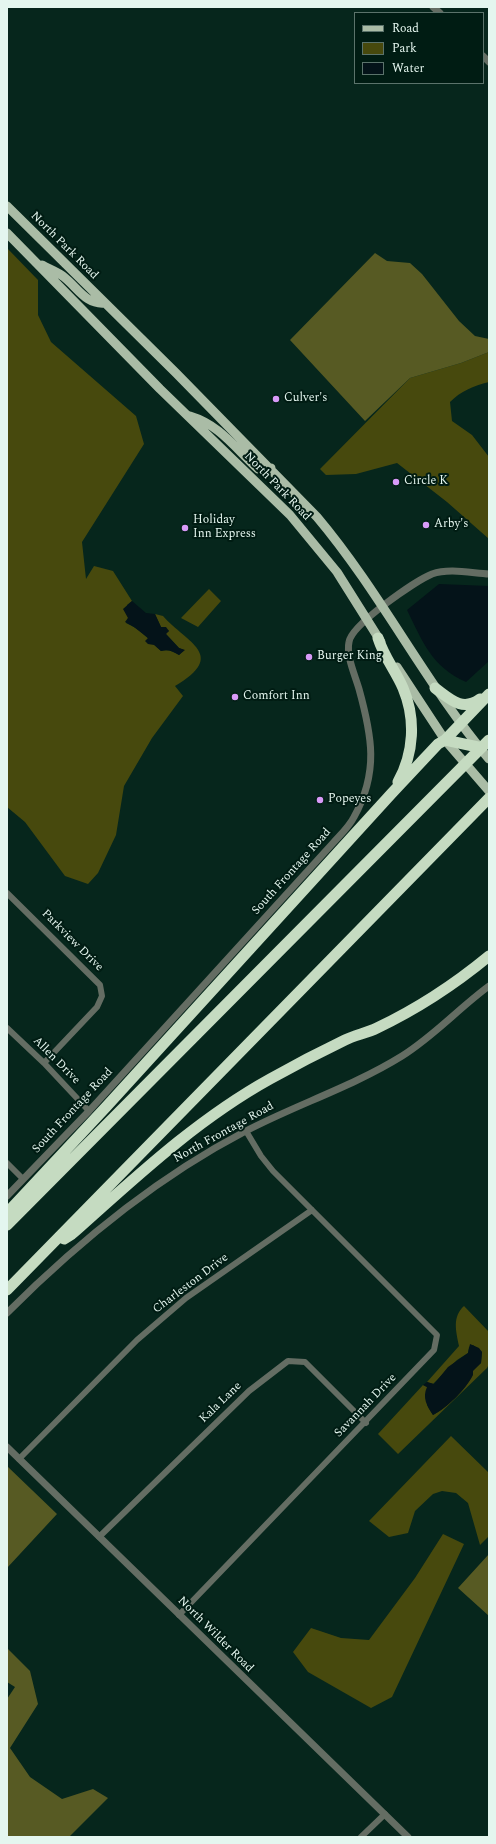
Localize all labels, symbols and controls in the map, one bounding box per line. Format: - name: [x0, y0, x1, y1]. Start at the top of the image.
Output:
- legend: [354, 12, 484, 84]
- text: Road: [392, 19, 419, 38]
- text: Park: [392, 39, 417, 58]
- text: Water: [392, 59, 424, 78]
- street label: North Park Road: [27, 209, 101, 283]
- place label: Culver's: [284, 392, 327, 406]
- marker: Culver's: [271, 394, 281, 404]
- street label: North Park Road: [241, 450, 313, 524]
- place label: Circle K: [404, 475, 448, 489]
- marker: Circle K: [391, 477, 401, 487]
- place label: Holiday Inn Express: [193, 514, 256, 542]
- place label: Arby's: [434, 518, 468, 532]
- marker: Arby's: [421, 520, 431, 530]
- marker: Holiday Inn Express: [180, 523, 190, 533]
- place label: Burger King: [317, 650, 382, 664]
- marker: Burger King: [304, 652, 314, 662]
- place label: Comfort Inn: [243, 690, 310, 704]
- marker: Comfort Inn: [230, 692, 240, 702]
- place label: Popeyes: [328, 793, 371, 807]
- marker: Popeyes: [315, 795, 325, 805]
- street label: South Frontage Road: [249, 826, 335, 918]
- street label: Parkview Drive: [38, 907, 106, 975]
- street label: Allen Drive: [29, 1034, 83, 1088]
- street label: South Frontage Road: [30, 1065, 116, 1157]
- street label: North Frontage Road: [171, 1099, 277, 1167]
- street label: Charleston Drive: [150, 1251, 232, 1317]
- street label: Savannah Drive: [332, 1371, 400, 1441]
- street label: Kala Lane: [197, 1379, 245, 1427]
- street label: North Wilder Road: [174, 1594, 256, 1676]

